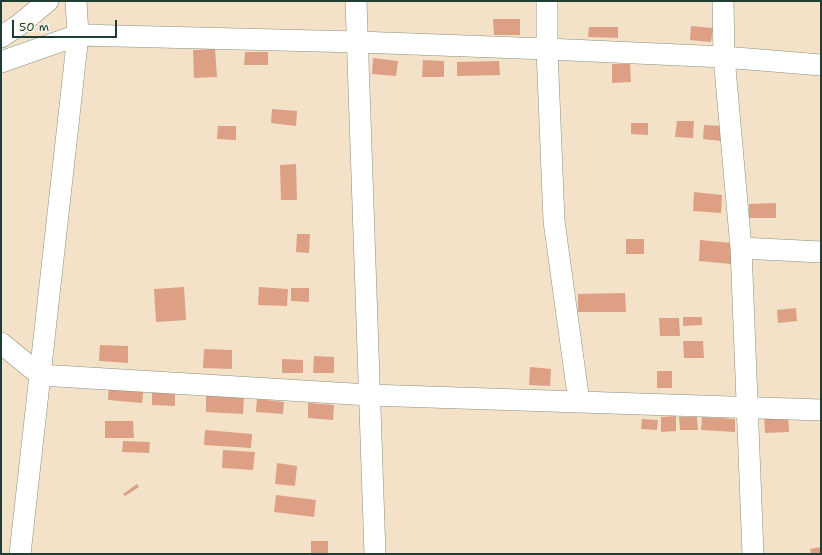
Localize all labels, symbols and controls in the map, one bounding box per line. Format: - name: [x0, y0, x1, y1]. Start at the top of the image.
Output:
- scale bar: [14, 12, 119, 38]
- text: 50 m: [19, 19, 49, 35]

